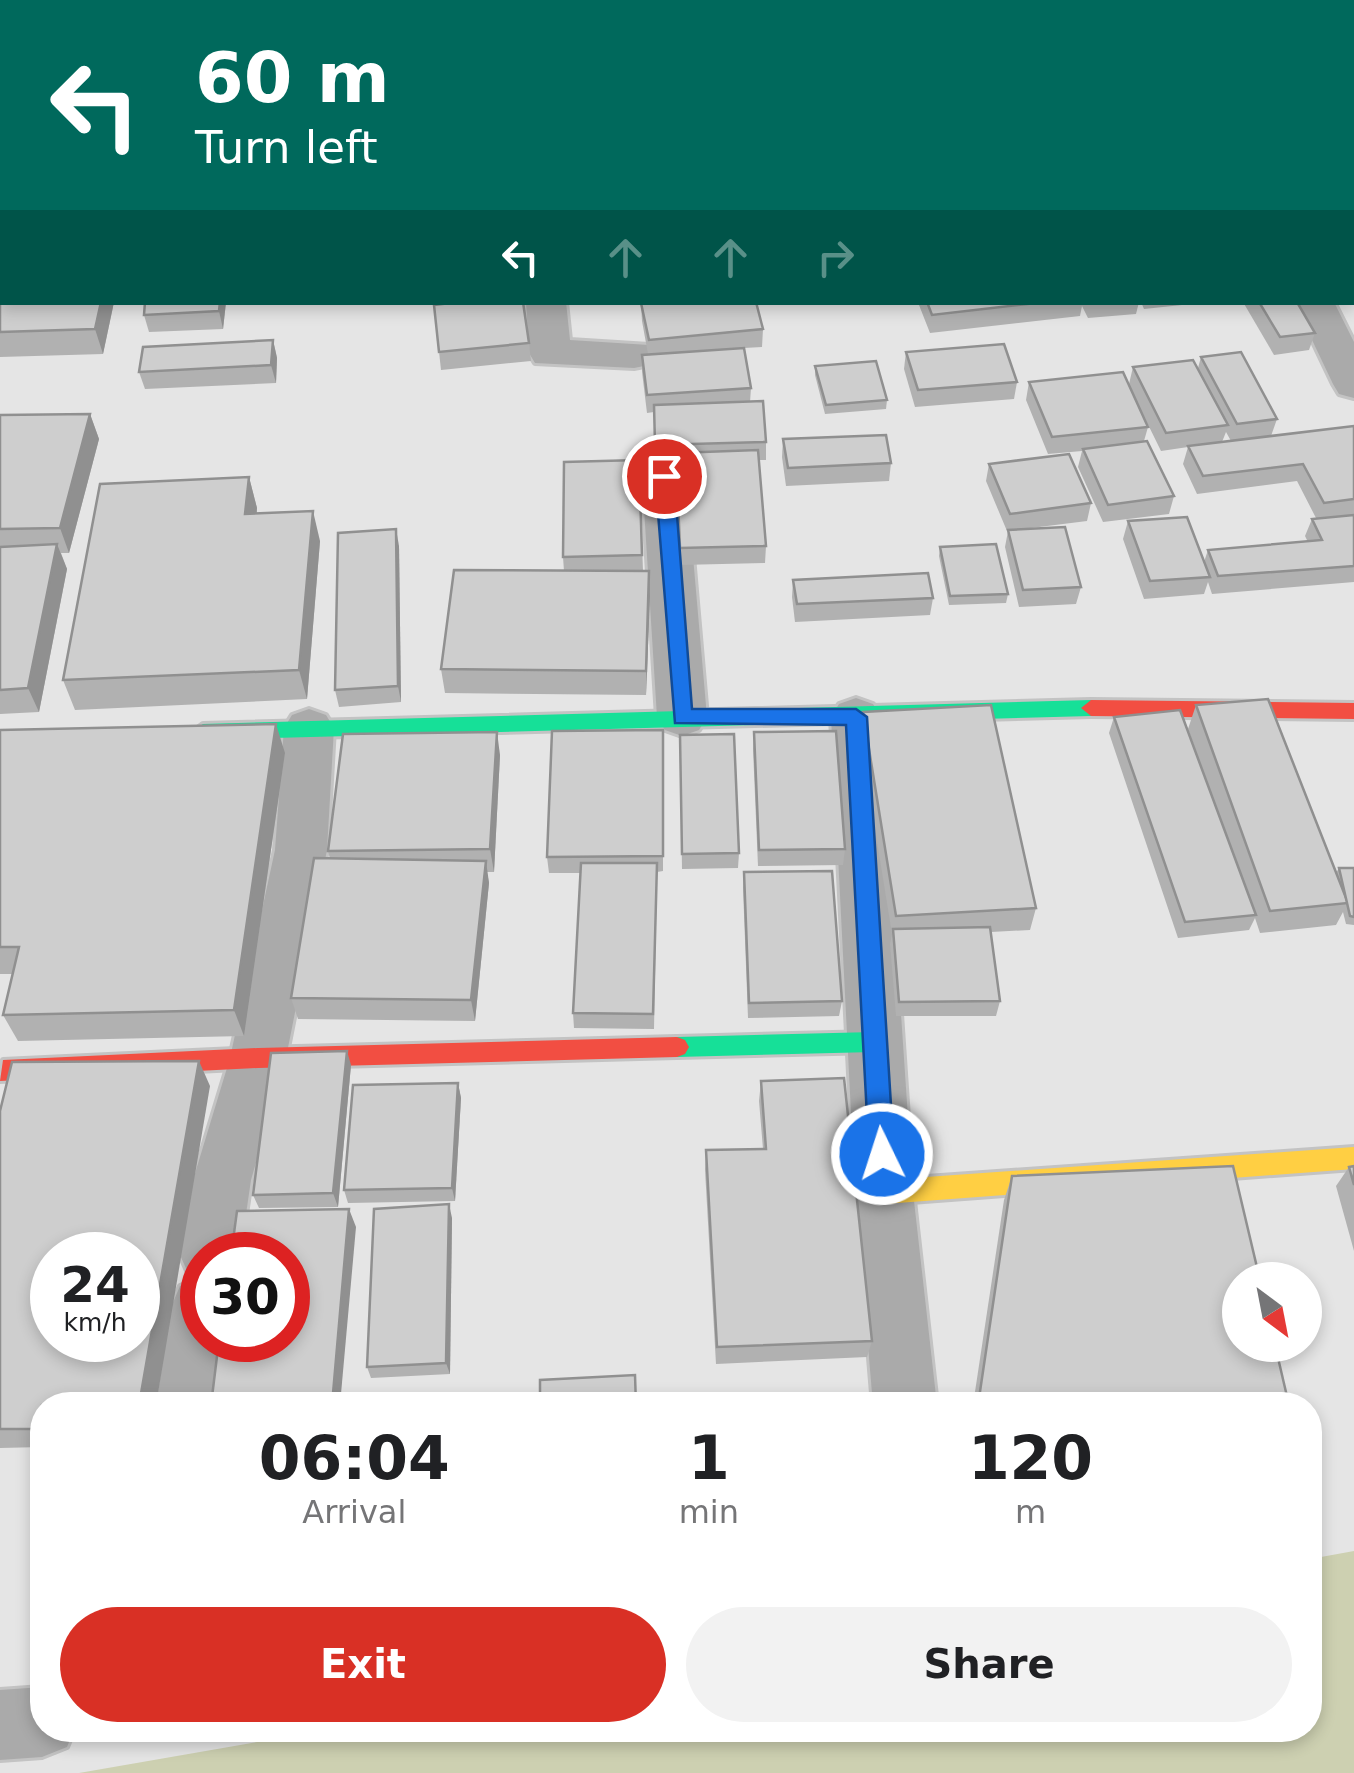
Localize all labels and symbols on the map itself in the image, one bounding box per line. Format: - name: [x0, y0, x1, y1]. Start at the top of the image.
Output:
- pin: [622, 434, 707, 519]
- position arrow: [830, 1102, 934, 1206]
- speed limit sign: 30: [180, 1232, 310, 1362]
- north arrow: [1222, 1262, 1322, 1362]

